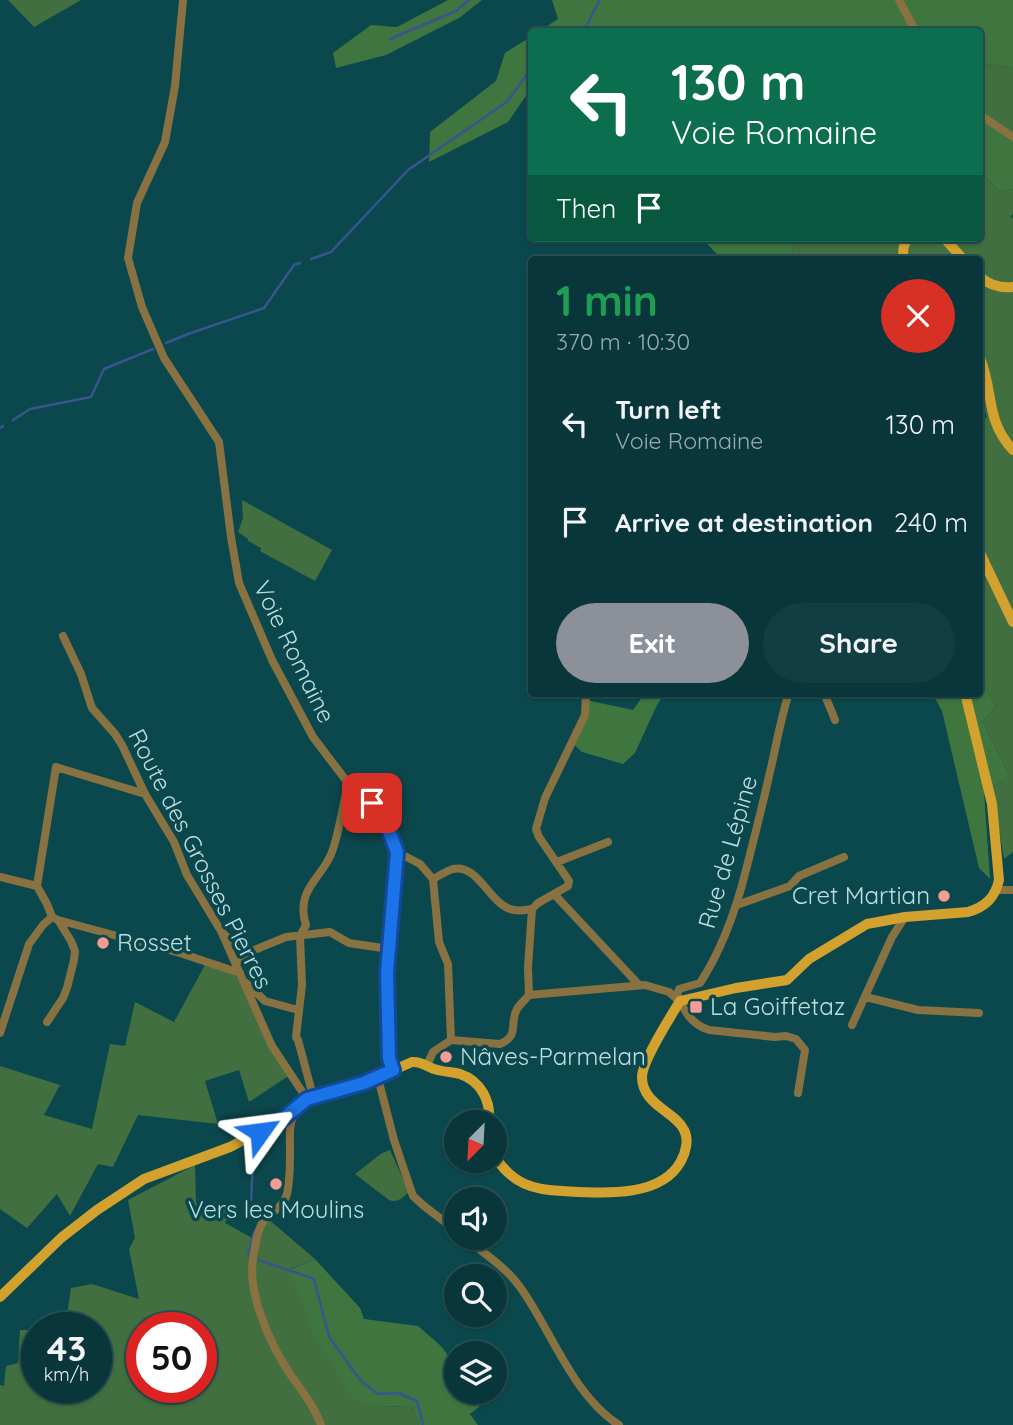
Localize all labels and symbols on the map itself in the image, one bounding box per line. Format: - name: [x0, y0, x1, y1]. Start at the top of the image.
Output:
- street label: Voie Romaine: [248, 576, 342, 728]
- street label: Route des Grosses Pierres: [122, 724, 280, 994]
- street label: Rue de Lépine: [691, 772, 763, 932]
- pin: [342, 773, 402, 833]
- place label: Cret Martian: [792, 880, 930, 910]
- marker: Cret Martian: [936, 888, 952, 904]
- place label: Rosset: [117, 927, 192, 957]
- marker: Rosset: [95, 935, 111, 951]
- place label: La Goiffetaz: [710, 991, 845, 1021]
- marker: La Goiffetaz: [688, 999, 704, 1015]
- place label: Nâves-Parmelan: [460, 1041, 646, 1071]
- marker: Nâves-Parmelan: [438, 1049, 454, 1065]
- position arrow: [223, 1095, 297, 1169]
- north arrow: [444, 1110, 508, 1172]
- marker: Vers les Moulins: [268, 1176, 284, 1192]
- place label: Vers les Moulins: [188, 1194, 364, 1224]
- speed limit sign: 50: [126, 1312, 217, 1403]

